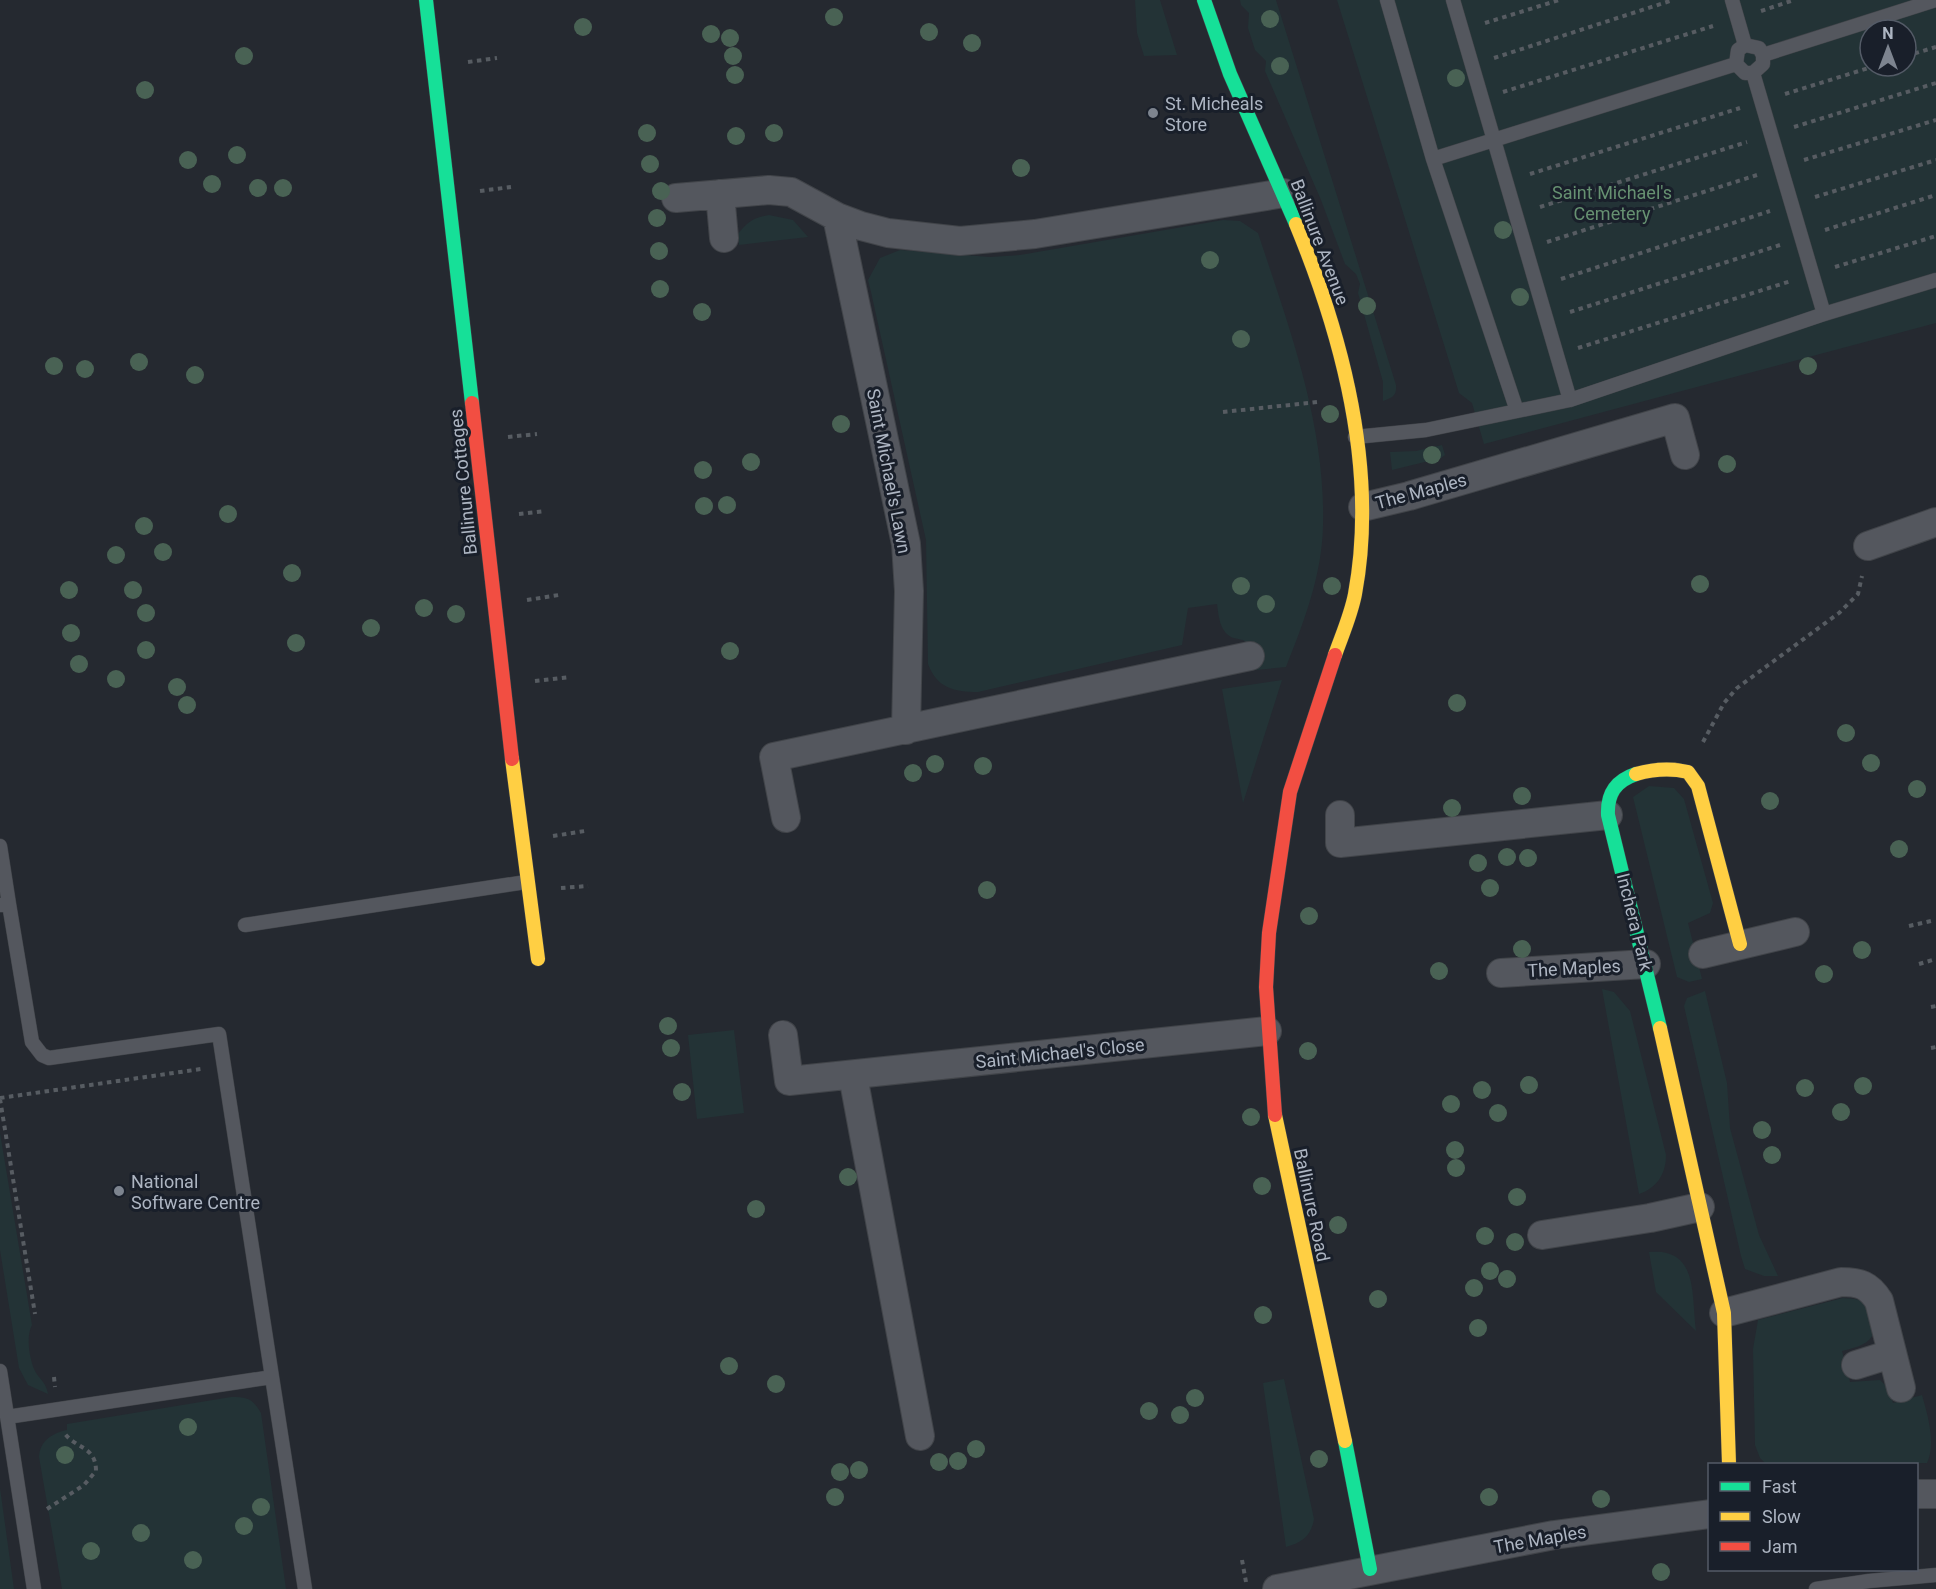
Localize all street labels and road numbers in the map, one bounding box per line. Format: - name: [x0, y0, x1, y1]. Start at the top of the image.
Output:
- street label: Ballinure Avenue: [1286, 176, 1354, 308]
- street label: Saint Michael's Lawn: [863, 387, 915, 555]
- street label: Ballinure Cottages: [445, 408, 481, 556]
- street label: The Maples: [1373, 469, 1469, 513]
- street label: Inchera Park: [1613, 871, 1657, 974]
- street label: The Maples: [1527, 955, 1621, 981]
- street label: Saint Michael's Close: [975, 1034, 1145, 1072]
- street label: Ballinure Road: [1290, 1146, 1334, 1264]
- street label: The Maples: [1492, 1521, 1588, 1557]

